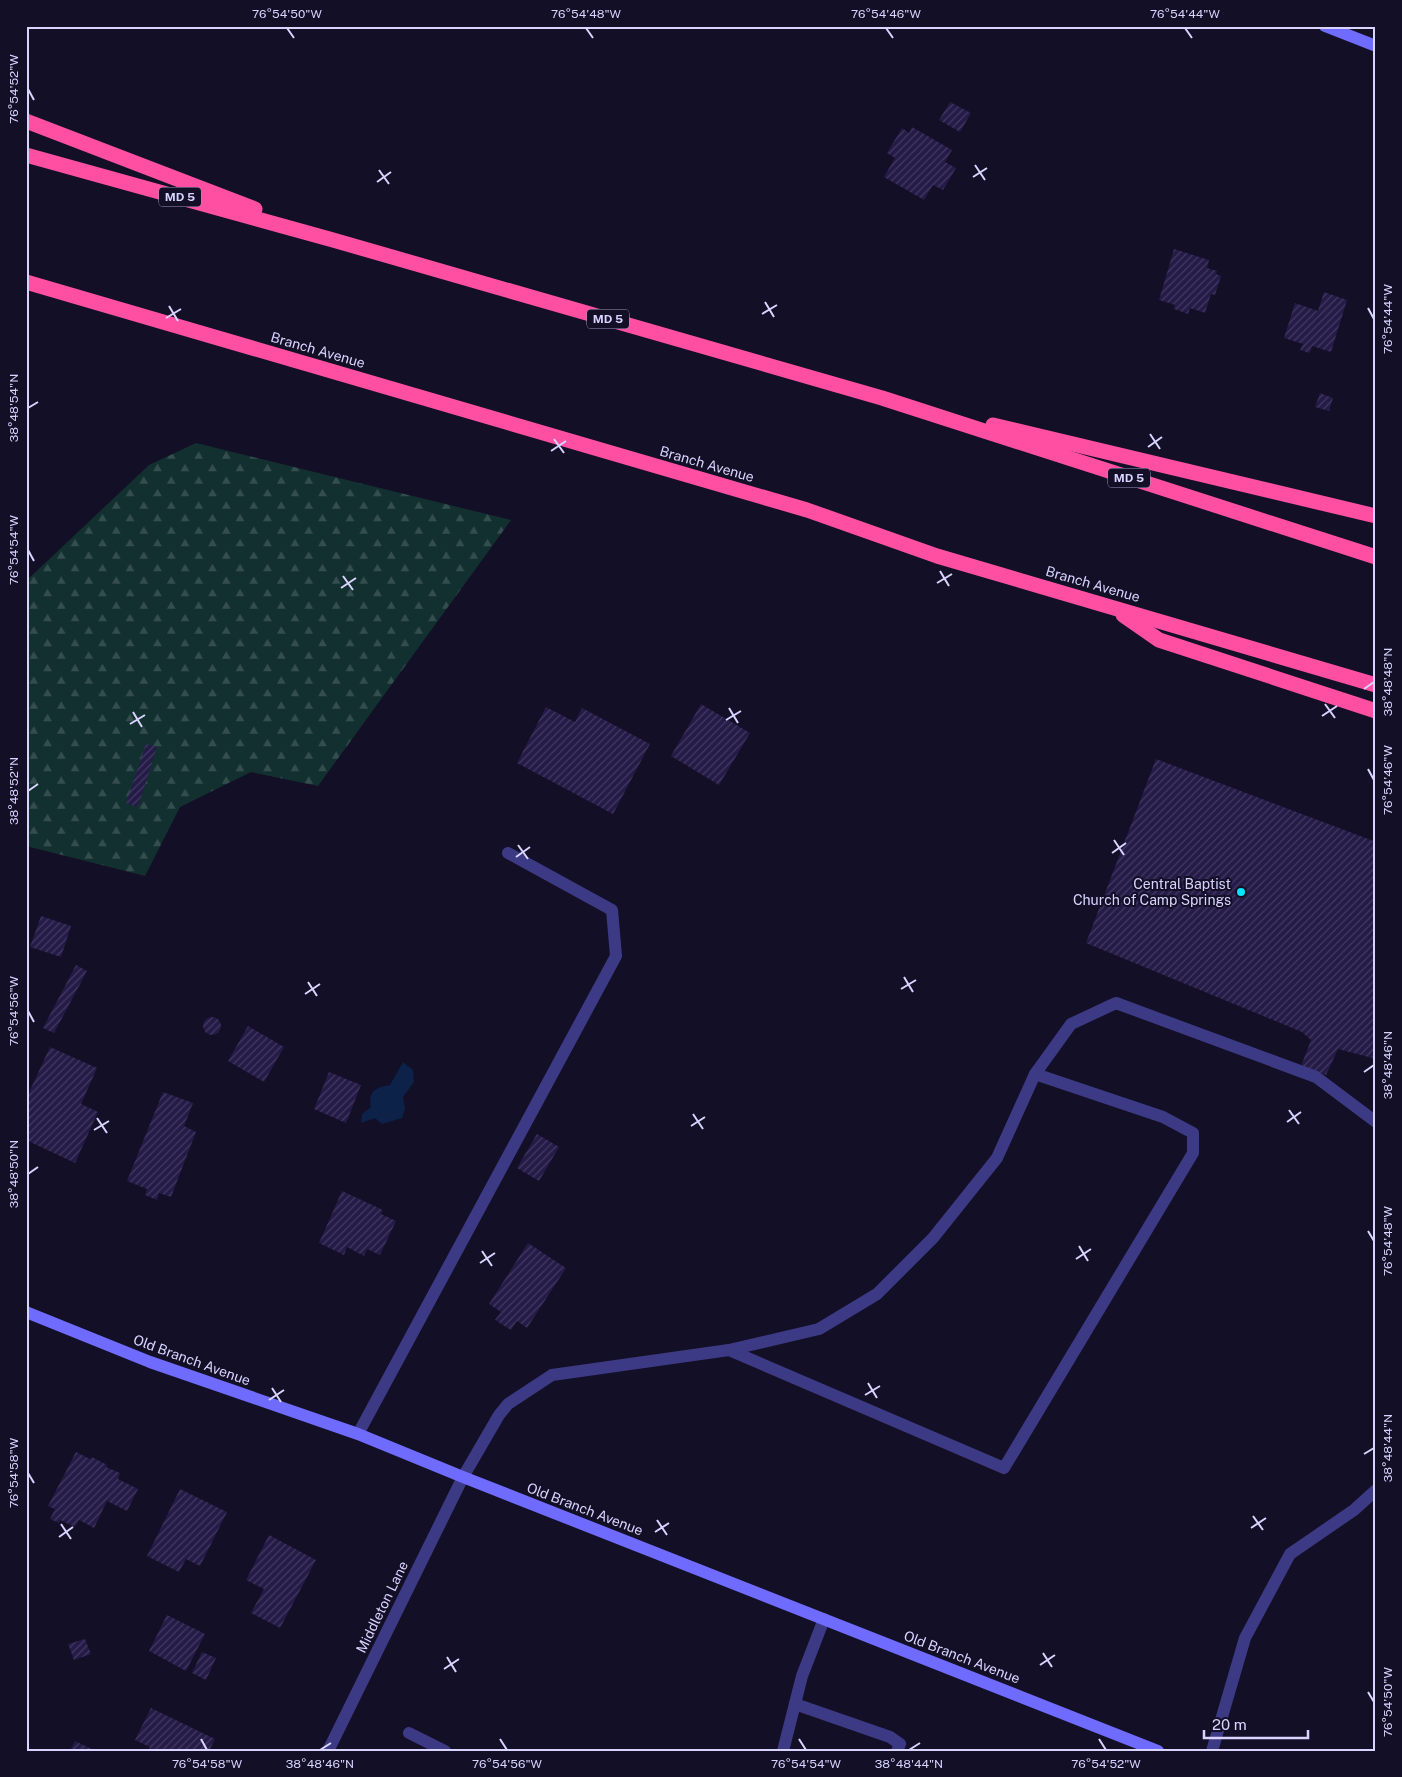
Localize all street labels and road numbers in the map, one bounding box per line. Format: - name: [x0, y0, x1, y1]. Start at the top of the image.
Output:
- road number: MD 5: [159, 188, 201, 206]
- road number: MD 5: [587, 310, 629, 328]
- street label: Branch Avenue: [269, 329, 367, 371]
- street label: Branch Avenue: [658, 443, 756, 485]
- road number: MD 5: [1108, 468, 1150, 488]
- street label: Branch Avenue: [1044, 563, 1142, 605]
- street label: Old Branch Avenue: [131, 1331, 253, 1389]
- street label: Old Branch Avenue: [525, 1479, 645, 1539]
- street label: Middleton Lane: [353, 1558, 411, 1656]
- street label: Old Branch Avenue: [902, 1627, 1022, 1687]

